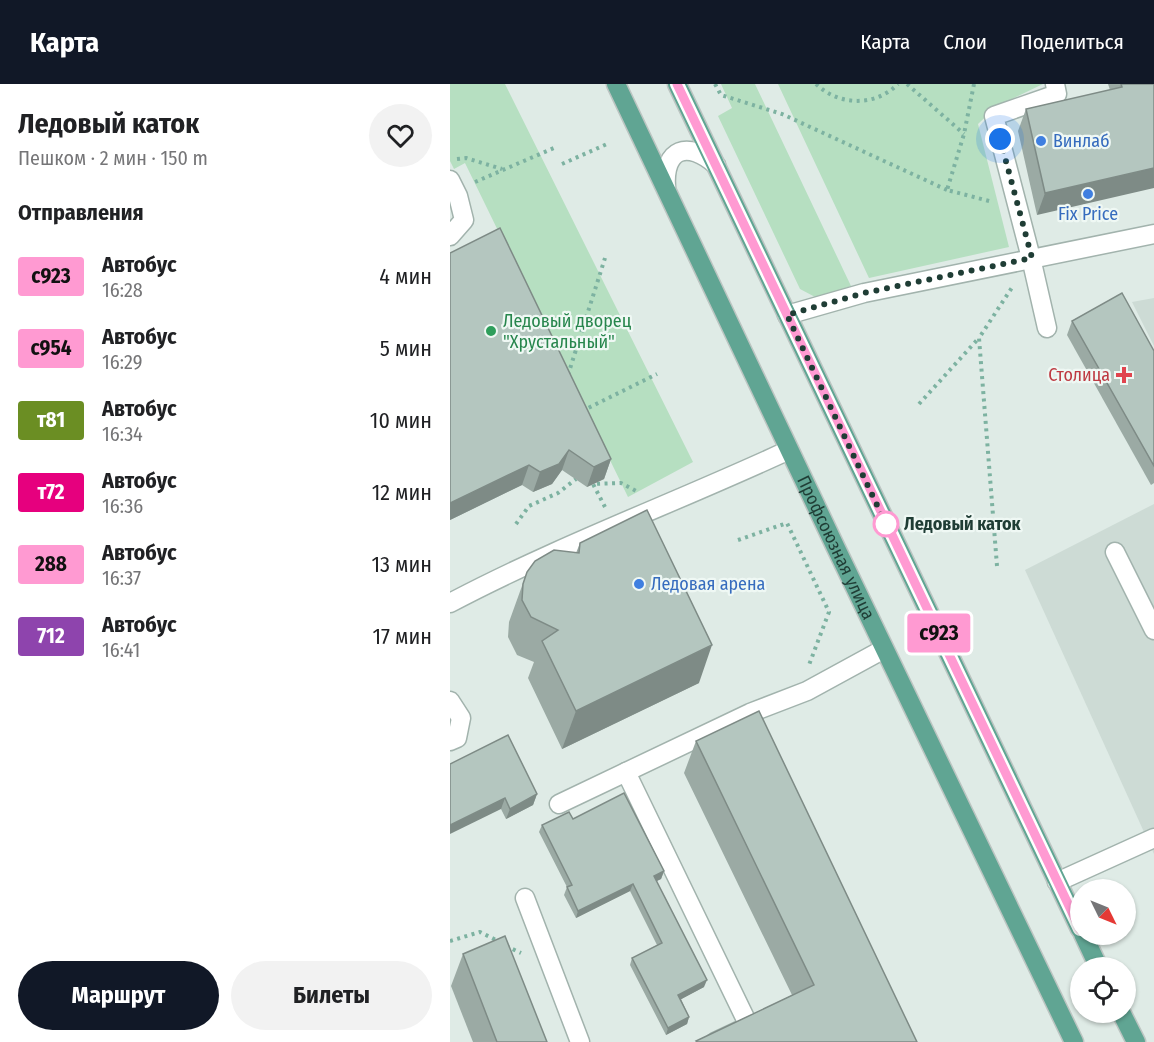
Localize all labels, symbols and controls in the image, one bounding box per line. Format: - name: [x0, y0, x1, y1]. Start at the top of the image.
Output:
- text: Карта: [30, 26, 99, 59]
- text: Карта: [860, 29, 910, 55]
- text: Слои: [943, 29, 987, 55]
- text: Поделиться: [1020, 29, 1124, 55]
- button: heart: [369, 104, 432, 167]
- text: Ледовый каток: [18, 107, 199, 140]
- your location: [985, 124, 1015, 154]
- place label: Винлаб: [1053, 130, 1110, 152]
- marker: Винлаб: [1034, 134, 1048, 148]
- text: Пешком · 2 мин · 150 m: [18, 146, 208, 170]
- marker: Fix Price: [1081, 187, 1095, 201]
- text: Отправления: [18, 199, 144, 226]
- place label: Fix Price: [1058, 203, 1118, 225]
- text: Автобус: [102, 251, 177, 278]
- text: с923: [31, 263, 71, 289]
- text: 4 мин: [379, 263, 432, 290]
- text: 16:28: [102, 278, 143, 302]
- place label: Ледовый дворец "Хрустальный": [503, 310, 632, 353]
- text: Автобус: [102, 323, 177, 350]
- marker: Ледовый дворец "Хрустальный": [484, 324, 498, 338]
- text: с954: [30, 335, 72, 361]
- text: 5 мин: [380, 335, 432, 362]
- text: 16:29: [102, 350, 142, 374]
- place label: Столица: [1048, 364, 1110, 386]
- marker: Столица: [1115, 366, 1133, 384]
- text: Автобус: [102, 395, 177, 422]
- text: т81: [37, 407, 65, 433]
- text: 10 мин: [370, 407, 432, 434]
- text: 16:34: [102, 422, 143, 446]
- text: Автобус: [102, 467, 177, 494]
- street label: Профсоюзная улица: [792, 472, 880, 623]
- text: т72: [37, 479, 65, 505]
- text: 12 мин: [372, 479, 432, 506]
- text: 16:36: [102, 494, 143, 518]
- marker: Ледовый каток: [873, 511, 899, 537]
- place label: Ледовый каток: [904, 513, 1022, 535]
- text: Автобус: [102, 539, 177, 566]
- text: 288: [35, 551, 67, 577]
- text: 13 мин: [371, 551, 432, 578]
- text: 16:37: [102, 566, 141, 590]
- place label: Ледовая арена: [651, 573, 766, 595]
- marker: Ледовая арена: [632, 577, 646, 591]
- text: Автобус: [102, 611, 177, 638]
- line badge: с923: [897, 614, 981, 652]
- text: с923: [919, 620, 959, 646]
- text: 712: [37, 623, 65, 649]
- text: 17 мин: [372, 623, 432, 650]
- text: 16:41: [102, 638, 140, 662]
- north arrow: [1070, 879, 1136, 945]
- map controls: [1070, 879, 1136, 1023]
- button: locate: [1070, 957, 1136, 1023]
- button: Маршрут: [18, 961, 219, 1030]
- button: Билеты: [231, 961, 432, 1030]

